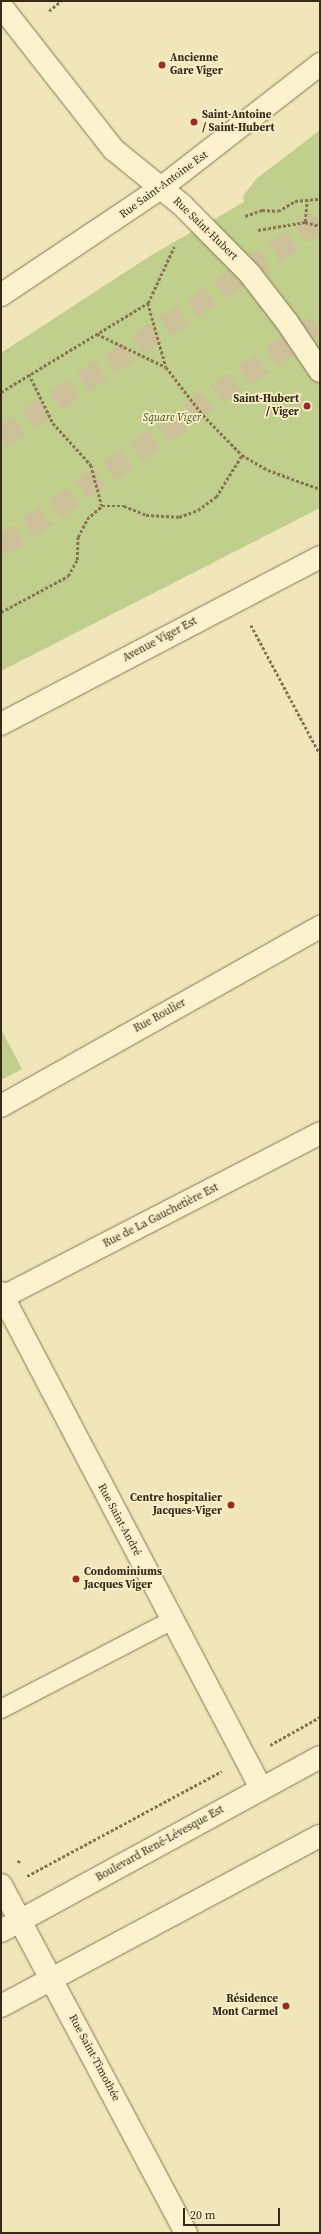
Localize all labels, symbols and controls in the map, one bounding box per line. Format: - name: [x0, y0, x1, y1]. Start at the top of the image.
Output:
- place label: Ancienne Gare Viger: [170, 52, 223, 78]
- marker: Ancienne Gare Viger: [157, 60, 167, 70]
- place label: Saint-Antoine / Saint-Hubert: [202, 109, 274, 135]
- marker: Saint-Antoine / Saint-Hubert: [189, 117, 199, 127]
- street label: Rue Saint-Antoine Est: [117, 149, 211, 221]
- street label: Rue Saint-Hubert: [170, 195, 240, 263]
- place label: Saint-Hubert / Viger: [233, 393, 299, 419]
- marker: Saint-Hubert / Viger: [302, 401, 312, 411]
- park label: Square Viger: [143, 411, 201, 425]
- street label: Avenue Viger Est: [121, 615, 199, 665]
- street label: Rue Roulier: [132, 996, 188, 1036]
- street label: Rue de La Gauchetière Est: [101, 1181, 221, 1251]
- street label: Rue Saint-André: [94, 1482, 144, 1558]
- place label: Centre hospitalier Jacques-Viger: [130, 1492, 222, 1518]
- marker: Centre hospitalier Jacques-Viger: [225, 1499, 237, 1511]
- place label: Condominiums Jacques Viger: [84, 1566, 162, 1592]
- marker: Condominiums Jacques Viger: [71, 1574, 81, 1584]
- street label: Boulevard René-Lévesque Est: [94, 1803, 226, 1885]
- place label: Résidence Mont Carmel: [212, 1993, 278, 2019]
- marker: Résidence Mont Carmel: [281, 2001, 291, 2011]
- street label: Rue Saint-Timothée: [66, 2012, 122, 2104]
- scale bar: [185, 2200, 282, 2226]
- text: 20 m: [190, 2207, 216, 2223]

